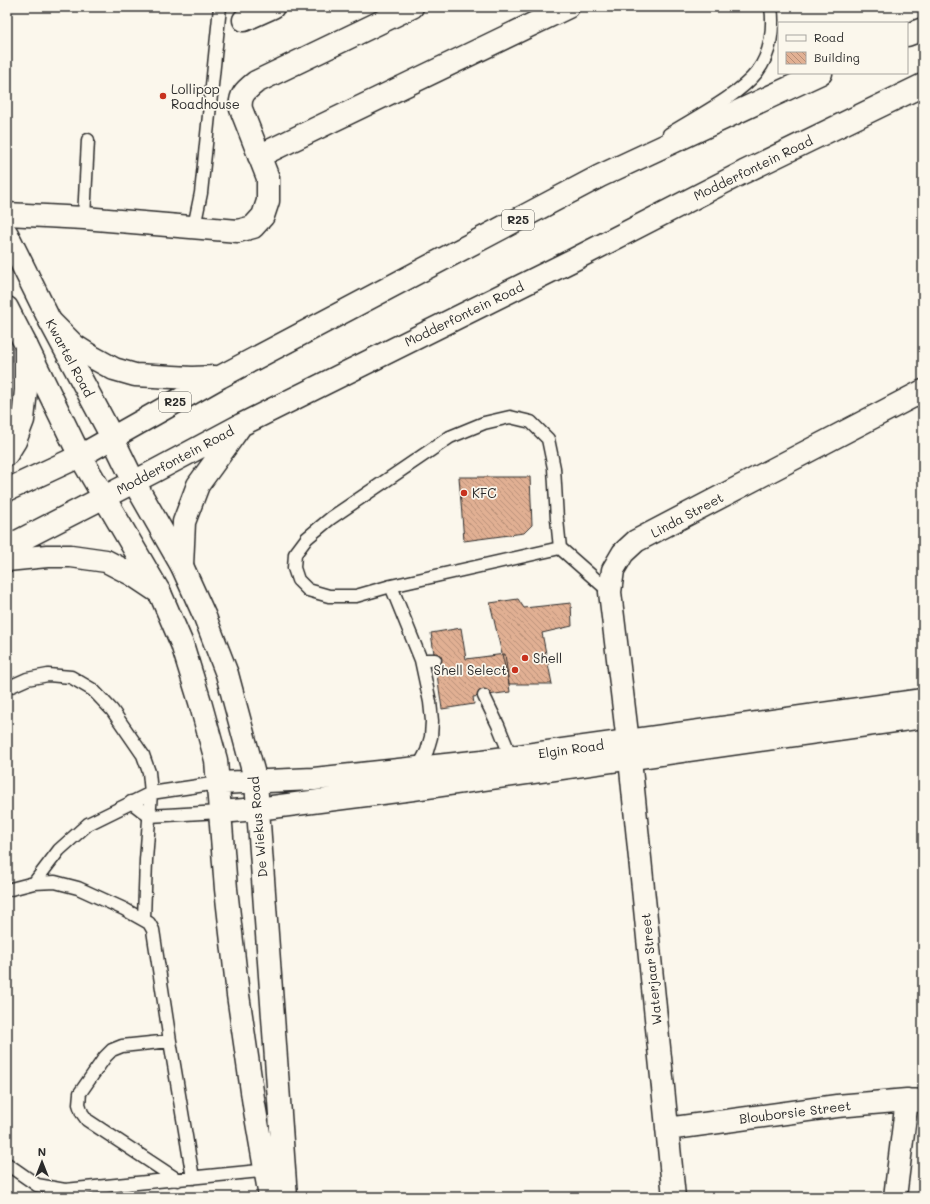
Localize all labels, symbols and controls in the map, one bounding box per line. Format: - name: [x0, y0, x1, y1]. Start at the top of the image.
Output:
- legend: [778, 22, 908, 74]
- text: Road: [814, 29, 844, 45]
- text: Building: [814, 49, 860, 65]
- place label: Lollipop Roadhouse: [171, 80, 240, 112]
- marker: Lollipop Roadhouse: [158, 91, 168, 101]
- street label: Modderfontein Road: [690, 131, 815, 204]
- road number: R25: [502, 210, 534, 230]
- street label: Modderfontein Road: [401, 277, 526, 350]
- street label: Kwartel Road: [43, 316, 98, 400]
- road number: R25: [159, 392, 191, 412]
- street label: Modderfontein Road: [113, 421, 236, 498]
- place label: KFC: [472, 484, 496, 501]
- marker: KFC: [459, 488, 469, 498]
- street label: Linda Street: [647, 488, 726, 541]
- place label: Shell: [533, 649, 562, 666]
- marker: Shell: [520, 653, 530, 663]
- place label: Shell Select: [434, 661, 507, 678]
- marker: Shell Select: [510, 665, 520, 675]
- street label: Elgin Road: [537, 735, 605, 762]
- street label: De Wiekus Road: [245, 776, 270, 878]
- street label: Waterjaar Street: [636, 912, 665, 1026]
- street label: Blouborsie Street: [738, 1096, 852, 1127]
- north arrow: [22, 1142, 62, 1182]
- text: N: [38, 1144, 46, 1159]

